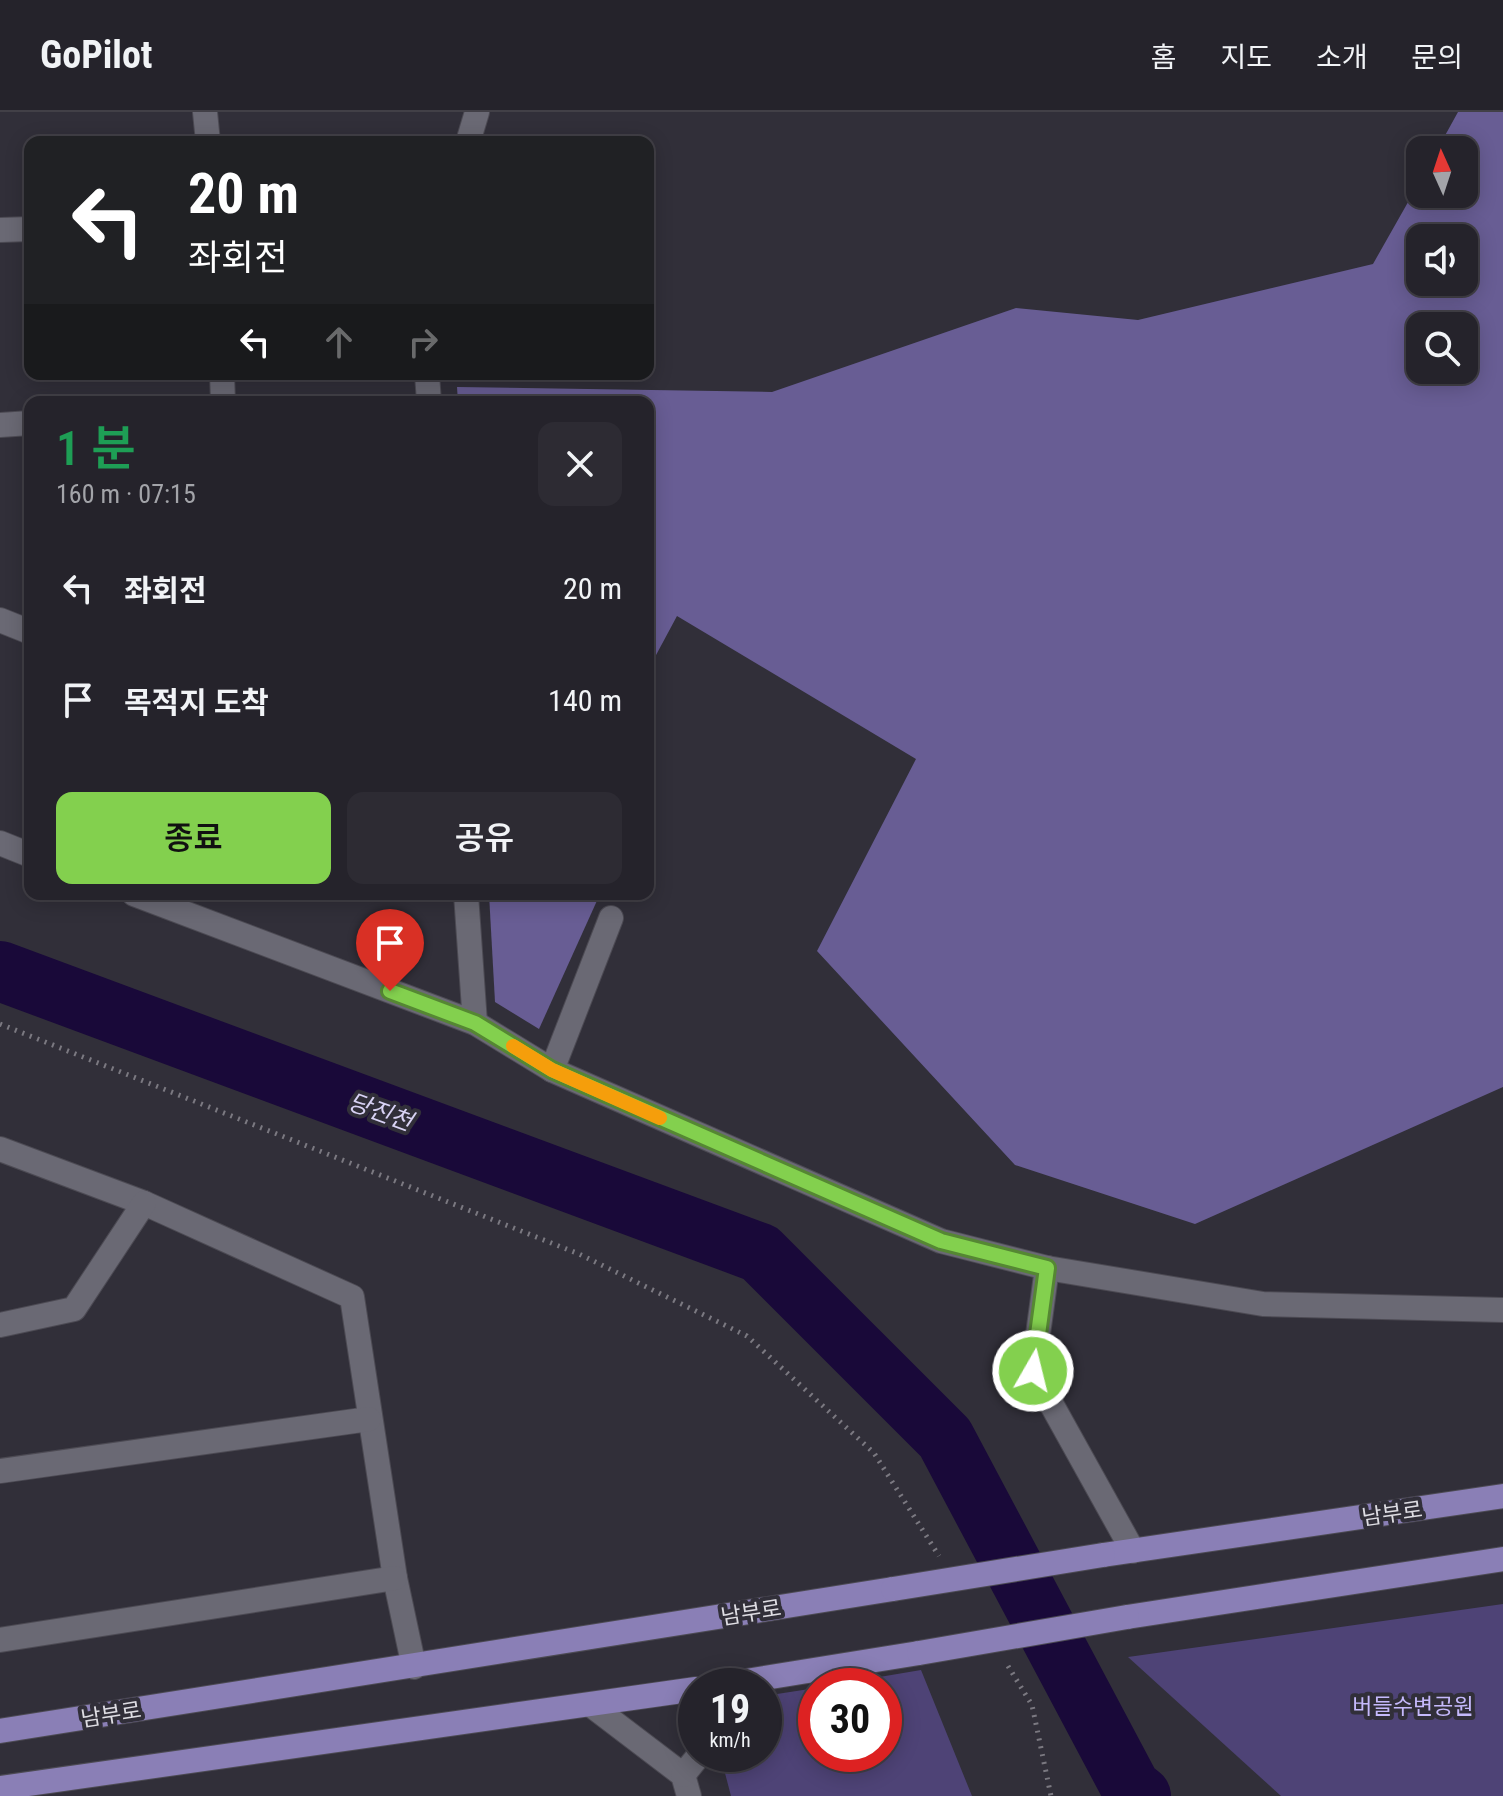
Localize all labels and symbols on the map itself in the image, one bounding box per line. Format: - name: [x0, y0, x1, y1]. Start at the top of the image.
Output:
- north arrow: [1406, 136, 1478, 208]
- pin: [356, 909, 424, 991]
- water label: 당진천: [344, 1088, 419, 1137]
- position arrow: [991, 1329, 1075, 1413]
- street label: 남부로: [1360, 1497, 1424, 1530]
- street label: 남부로: [719, 1595, 783, 1630]
- speed limit sign: 30: [798, 1668, 902, 1772]
- park label: 버들수변공원: [1352, 1694, 1474, 1719]
- street label: 남부로: [79, 1697, 143, 1732]

